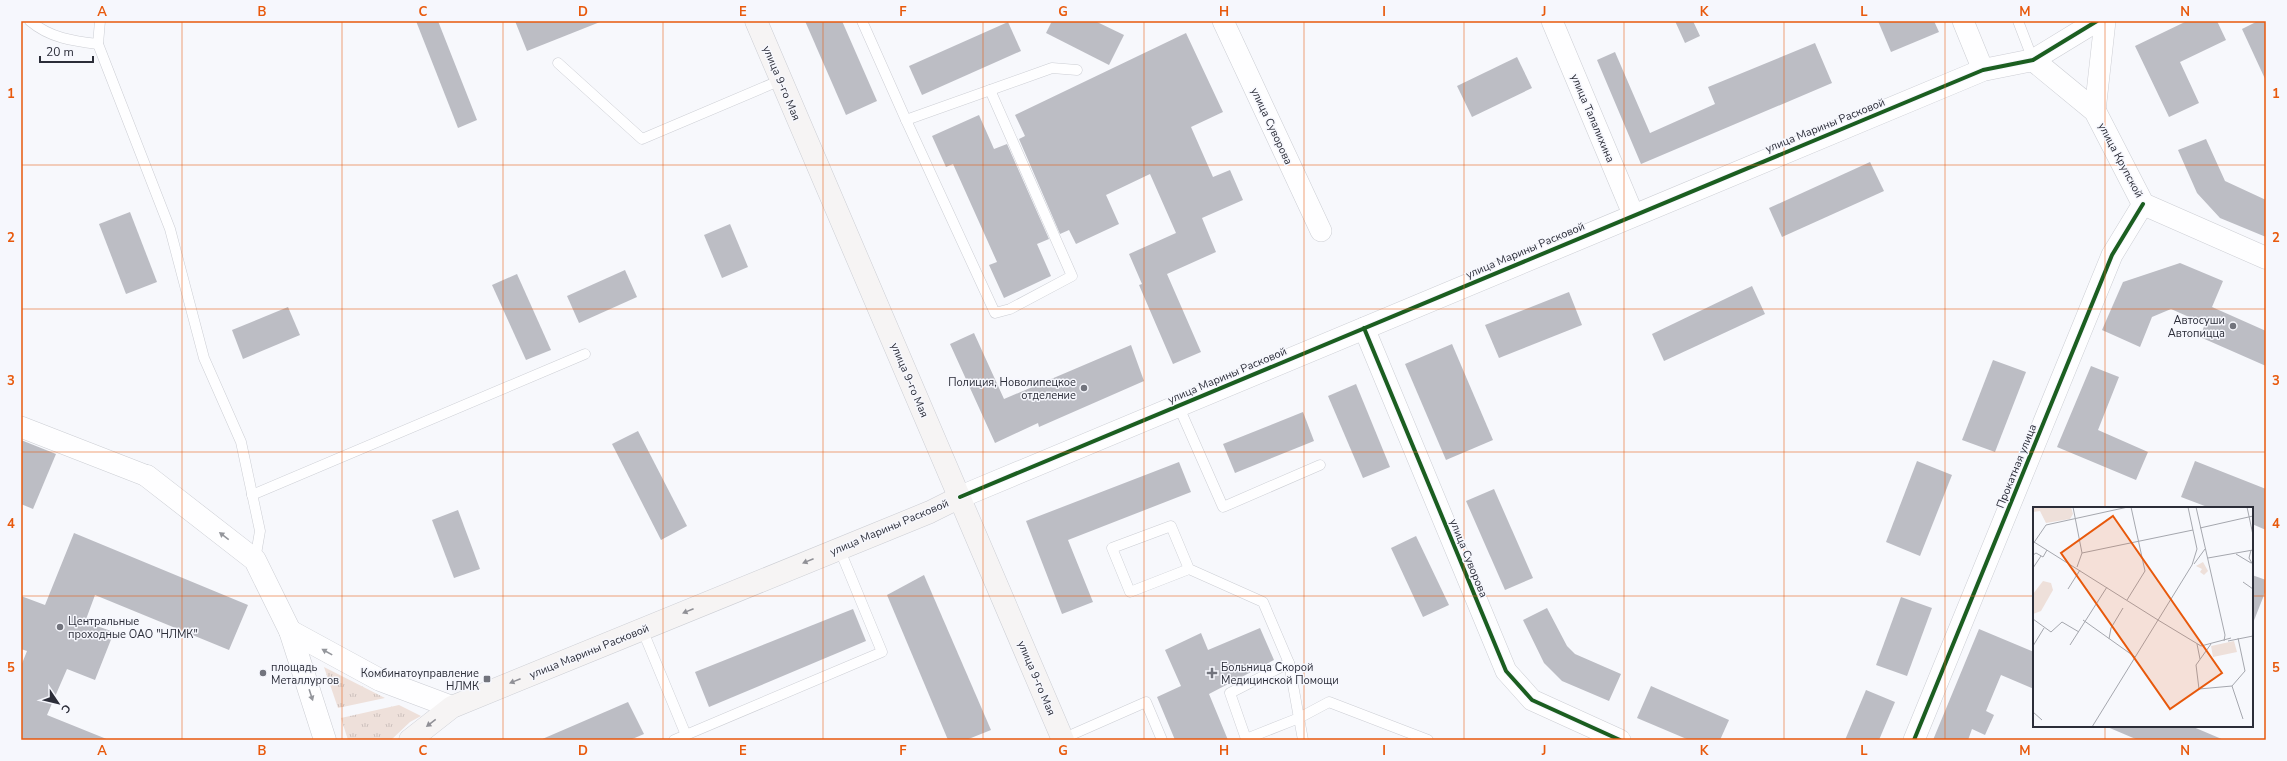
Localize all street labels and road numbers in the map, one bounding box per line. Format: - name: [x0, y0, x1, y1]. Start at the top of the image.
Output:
- street label: улица 9-го Мая: [759, 44, 804, 123]
- street label: улица Талалихина: [1567, 72, 1618, 165]
- street label: улица Суворова: [1247, 85, 1296, 167]
- street label: улица Марины Расковой: [1763, 95, 1887, 156]
- street label: улица Крупской: [2094, 120, 2147, 200]
- street label: улица Марины Расковой: [1463, 219, 1587, 282]
- street label: улица 9-го Мая: [887, 341, 932, 420]
- street label: улица Марины Расковой: [1165, 344, 1289, 407]
- street label: Прокатная улица: [1993, 422, 2040, 510]
- street label: улица Марины Расковой: [827, 496, 951, 559]
- street label: улица Суворова: [1446, 517, 1491, 600]
- street label: улица Марины Расковой: [527, 621, 651, 682]
- street label: улица 9-го Мая: [1014, 639, 1059, 718]

